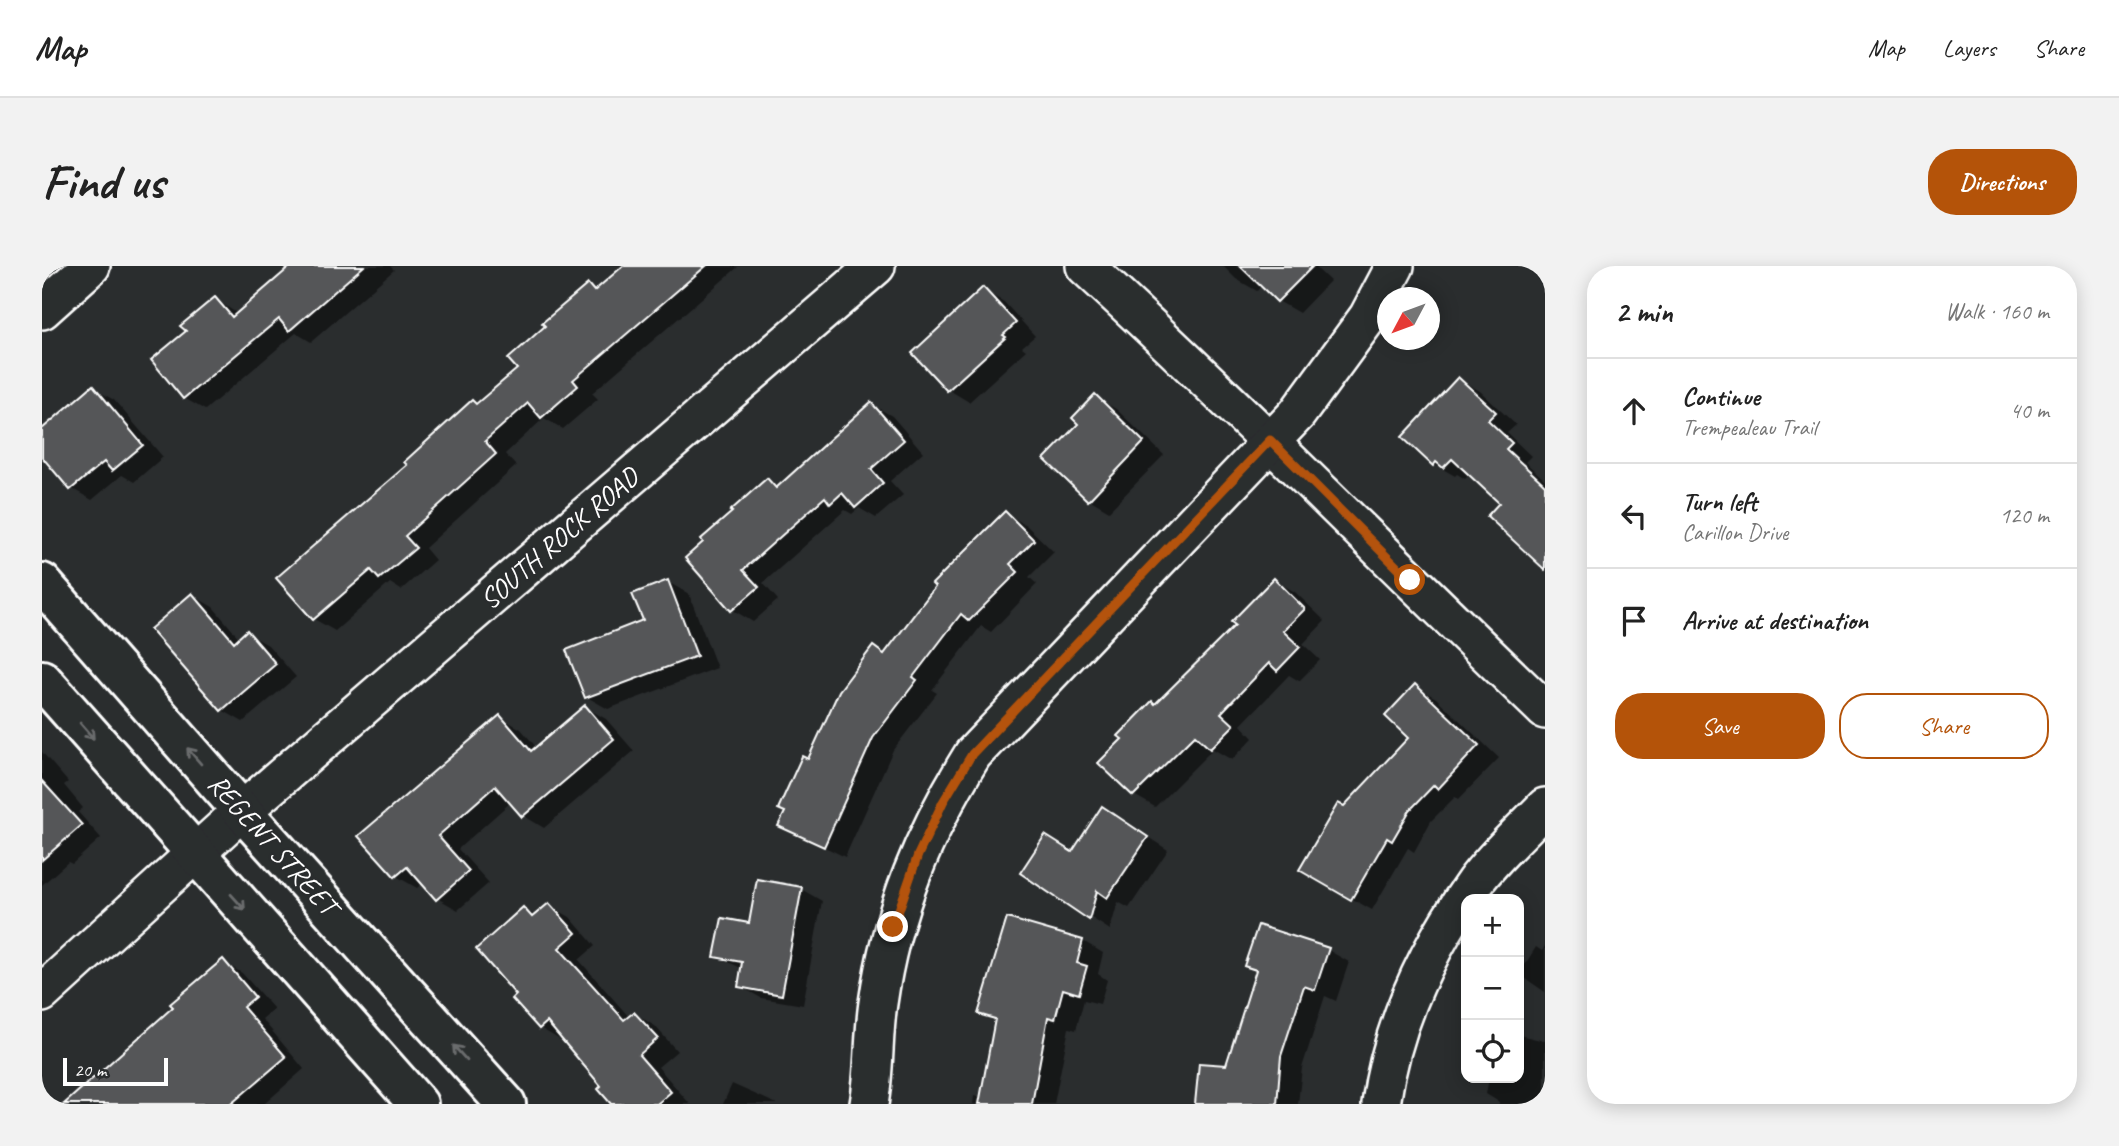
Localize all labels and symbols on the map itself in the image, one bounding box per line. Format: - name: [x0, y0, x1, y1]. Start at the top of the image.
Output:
- north arrow: [1377, 287, 1440, 350]
- street label: SOUTH ROCK ROAD: [472, 458, 647, 617]
- route start: [1394, 564, 1425, 595]
- one-way arrow: [79, 722, 95, 740]
- one-way arrow: [186, 747, 202, 765]
- street label: REGENT STREET: [201, 766, 350, 927]
- one-way arrow: [229, 893, 246, 910]
- route end: [877, 911, 908, 942]
- one-way arrow: [452, 1044, 468, 1062]
- scale bar: [63, 1055, 168, 1087]

